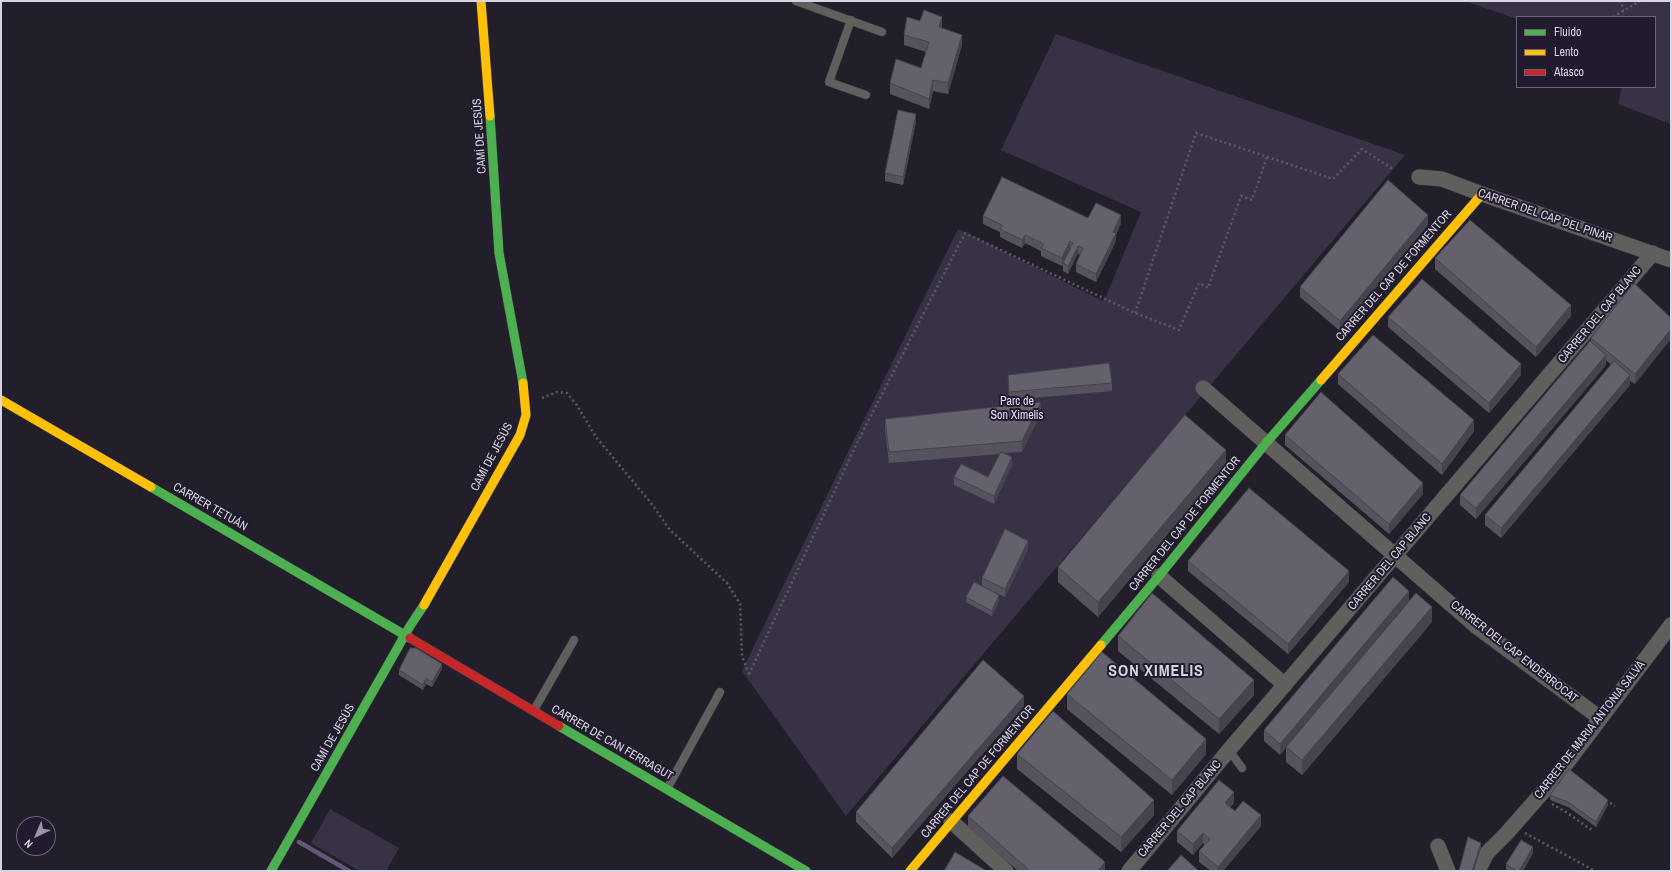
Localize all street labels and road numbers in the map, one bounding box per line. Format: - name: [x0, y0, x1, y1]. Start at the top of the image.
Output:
- street label: CAMÍ DE JESÚS: [470, 98, 490, 174]
- street label: CARRER DEL CAP DEL PINAR: [1476, 186, 1614, 246]
- street label: CARRER DEL CAP DE FORMENTOR: [1333, 208, 1455, 344]
- street label: CARRER DEL CAP BLANC: [1555, 264, 1645, 366]
- street label: CAMÍ DE JESÚS: [468, 420, 516, 494]
- street label: CARRER DEL CAP DE FORMENTOR: [1126, 454, 1244, 594]
- street label: CARRER TETUÁN: [170, 480, 250, 534]
- street label: CARRER DEL CAP BLANC: [1345, 511, 1435, 613]
- street label: CARRER DEL CAP ENDERROCAT: [1448, 598, 1580, 706]
- street label: CARRER DE MARIA ANTONIA SALVÀ: [1532, 658, 1648, 802]
- street label: CAMÍ DE JESÚS: [308, 702, 358, 774]
- street label: CARRER DE CAN FERRAGUT: [549, 702, 675, 784]
- street label: CARRER DEL CAP DE FORMENTOR: [918, 703, 1038, 841]
- street label: CARRER DEL CAP BLANC: [1135, 758, 1225, 860]

